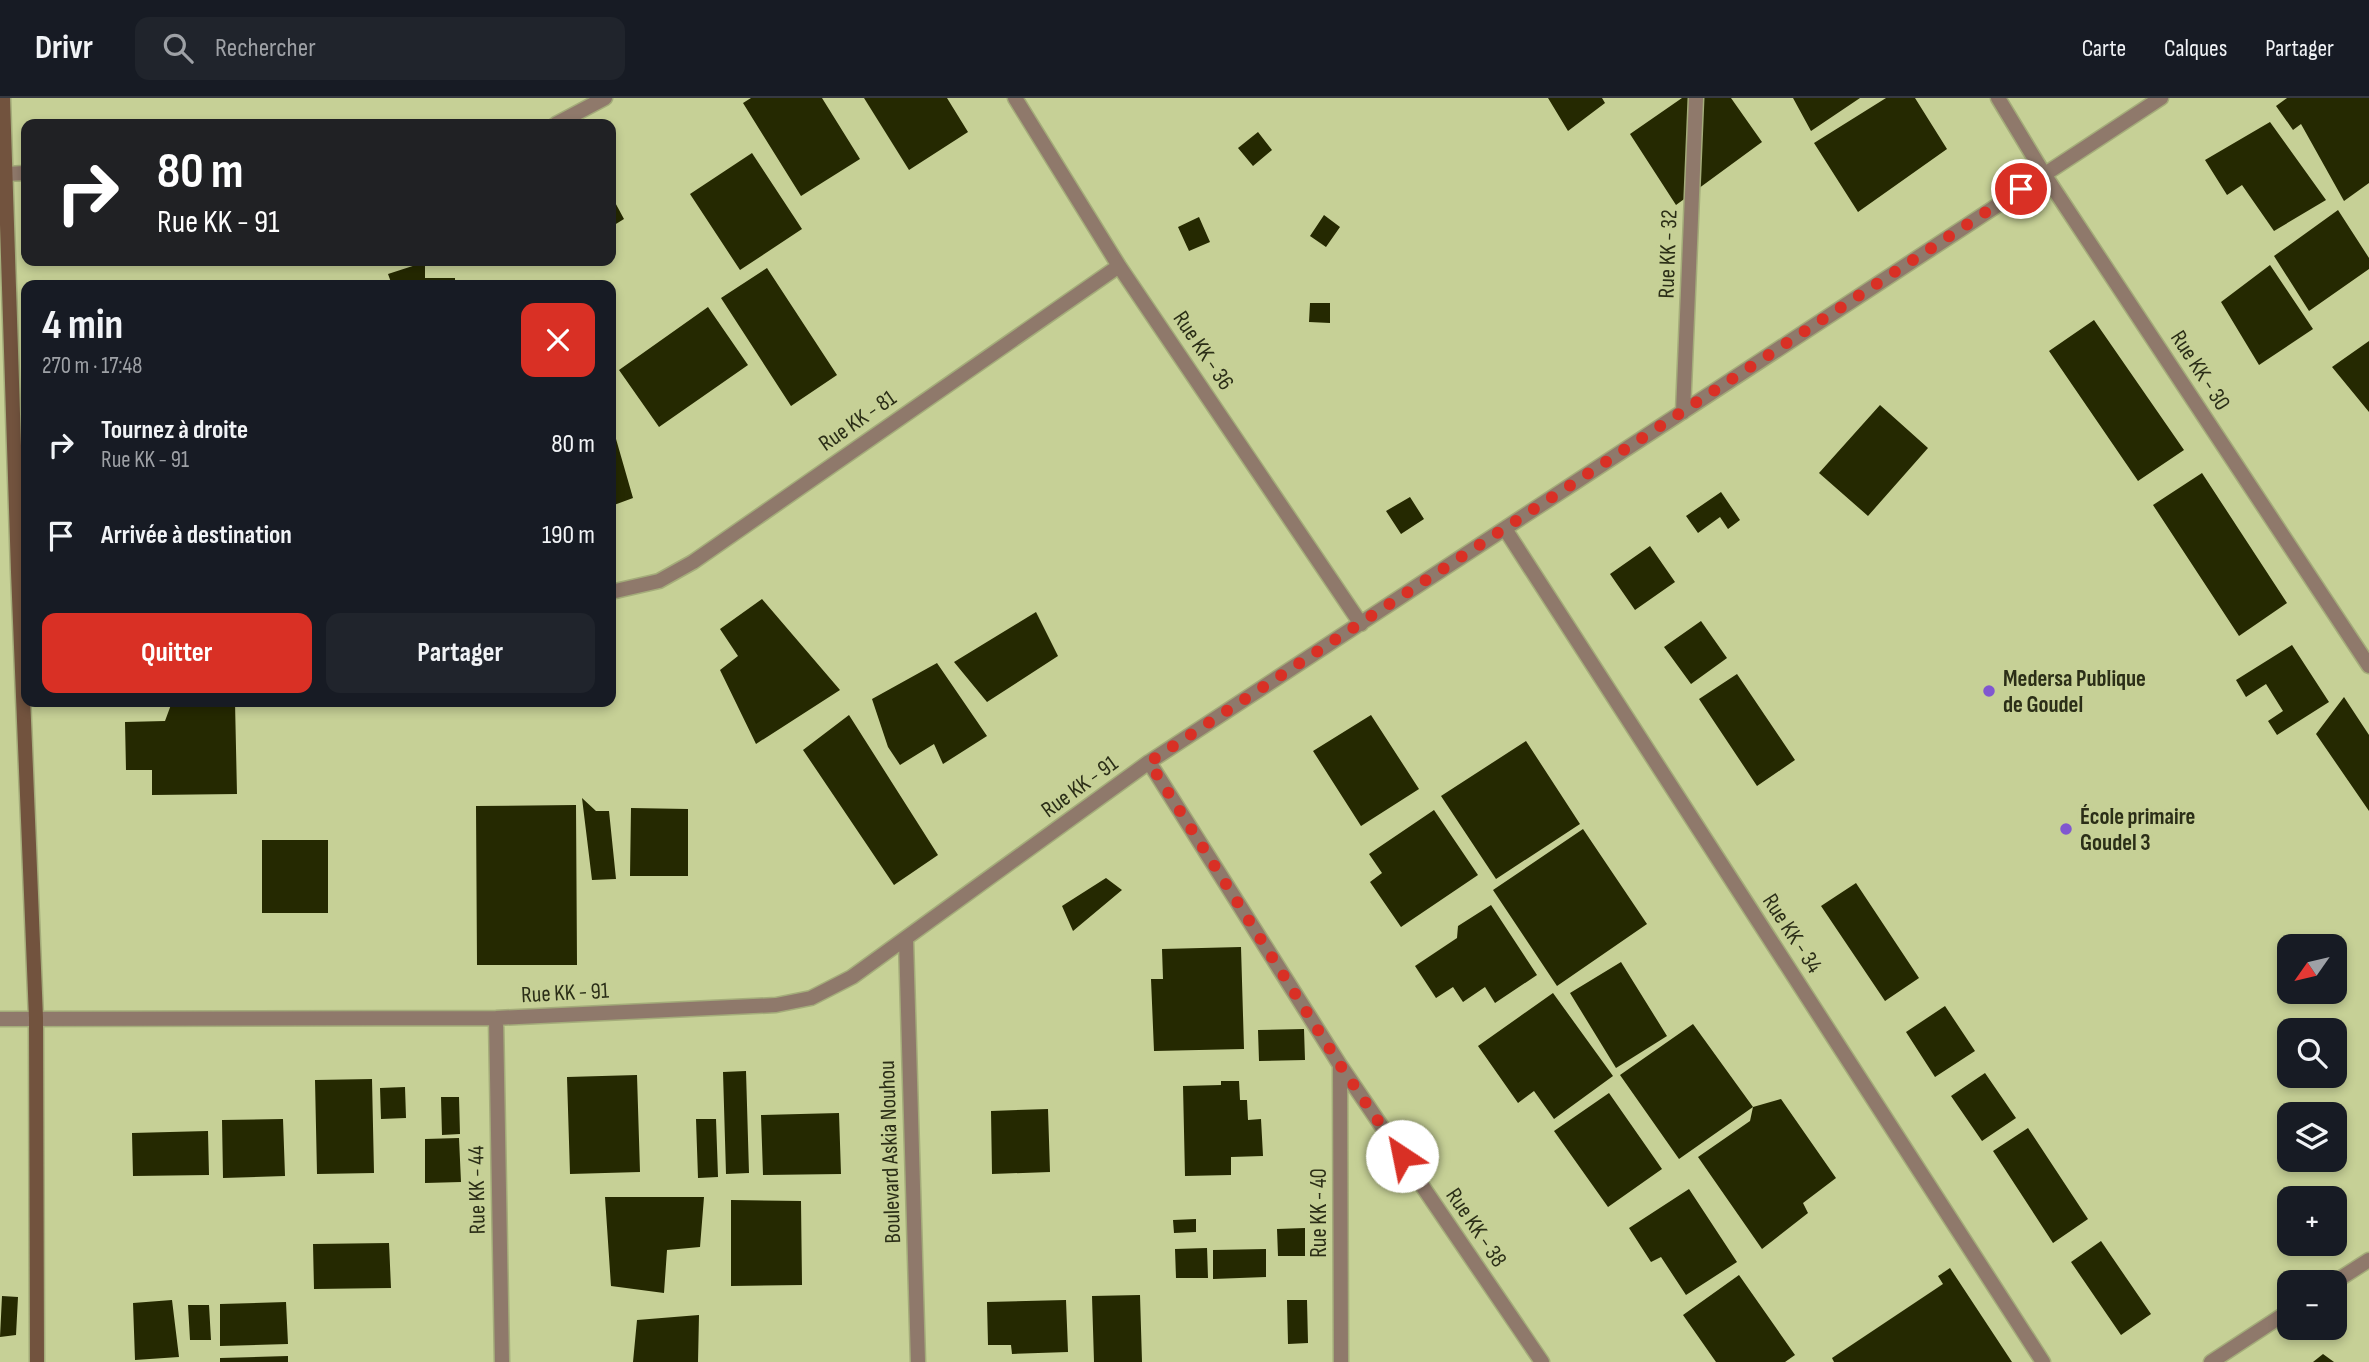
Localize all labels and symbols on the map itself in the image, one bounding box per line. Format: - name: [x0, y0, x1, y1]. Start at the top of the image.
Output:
- pin: [1991, 159, 2051, 219]
- street label: Rue KK - 32: [1652, 209, 1684, 299]
- street label: Rue KK - 36: [1167, 306, 1240, 395]
- street label: Rue KK - 30: [2164, 325, 2236, 416]
- street label: Rue KK - 81: [814, 384, 902, 457]
- place label: Medersa Publique de Goudel: [2003, 665, 2146, 719]
- marker: Medersa Publique de Goudel: [1981, 683, 1997, 699]
- street label: Rue KK - 91: [1036, 750, 1123, 824]
- place label: École primaire Goudel 3: [2080, 803, 2195, 857]
- marker: École primaire Goudel 3: [2058, 821, 2074, 837]
- street label: Rue KK - 34: [1756, 889, 1828, 979]
- north arrow: [2277, 934, 2347, 1004]
- street label: Rue KK - 91: [520, 977, 610, 1009]
- street label: Boulevard Askia Nouhou: [873, 1060, 907, 1244]
- position arrow: [1365, 1119, 1439, 1193]
- street label: Rue KK - 44: [462, 1145, 492, 1235]
- street label: Rue KK - 40: [1305, 1168, 1333, 1258]
- street label: Rue KK - 38: [1440, 1183, 1513, 1272]

